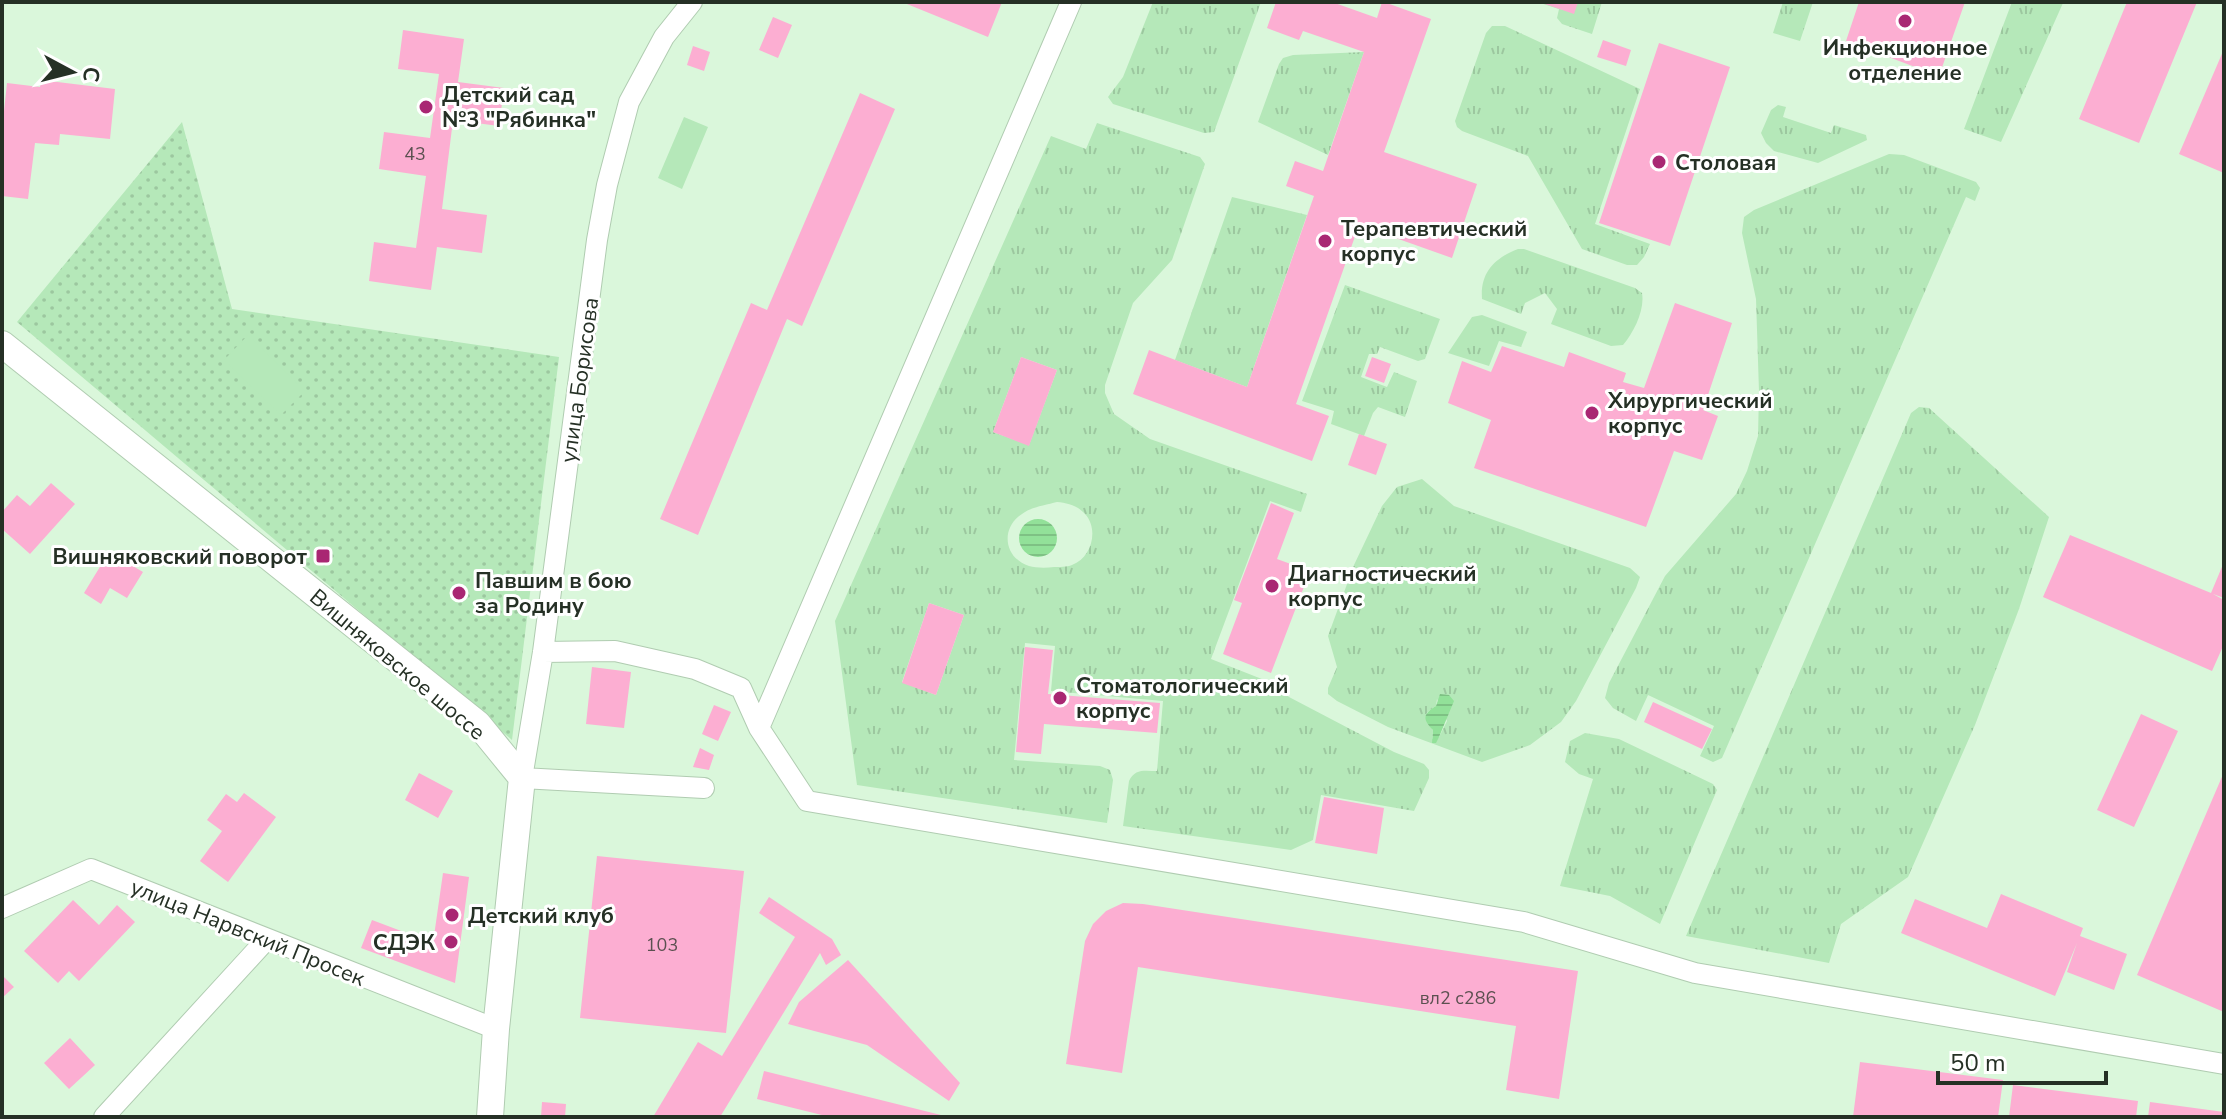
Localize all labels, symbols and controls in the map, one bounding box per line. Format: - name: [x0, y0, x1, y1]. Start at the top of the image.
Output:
- marker: Инфекционное отделение: [1896, 12, 1914, 30]
- north arrow: [32, 32, 112, 112]
- place label: Инфекционное отделение: [1823, 33, 1987, 88]
- text: С: [75, 65, 107, 84]
- place label: Детский сад №3 "Рябинка": [442, 80, 596, 135]
- marker: Детский сад №3 "Рябинка": [417, 98, 435, 116]
- house number: 43: [404, 142, 426, 166]
- place label: Столовая: [1675, 148, 1776, 178]
- marker: Столовая: [1650, 153, 1668, 171]
- place label: Терапевтический корпус: [1341, 214, 1527, 269]
- marker: Терапевтический корпус: [1316, 232, 1334, 250]
- street label: улица Борисова: [554, 296, 606, 465]
- place label: Хирургический корпус: [1607, 386, 1773, 441]
- marker: Хирургический корпус: [1583, 404, 1601, 422]
- place label: Вишняковский поворот: [53, 542, 308, 572]
- marker: Вишняковский поворот: [314, 547, 332, 565]
- place label: Диагностический корпус: [1288, 559, 1476, 614]
- place label: Павшим в бою за Родину: [475, 566, 632, 621]
- marker: Диагностический корпус: [1263, 577, 1281, 595]
- street label: Вишняковское шоссе: [303, 582, 492, 747]
- marker: Павшим в бою за Родину: [450, 584, 468, 602]
- place label: Стоматологический корпус: [1076, 671, 1289, 726]
- marker: Стоматологический корпус: [1051, 689, 1069, 707]
- street label: улица Нарвский Просек: [126, 872, 370, 994]
- place label: Детский клуб: [468, 901, 614, 931]
- marker: Детский клуб: [443, 906, 461, 924]
- place label: СДЭК: [373, 928, 435, 958]
- marker: СДЭК: [442, 933, 460, 951]
- house number: 103: [646, 933, 678, 957]
- house number: вл2 с286: [1420, 986, 1496, 1010]
- scale bar: [1938, 1035, 2106, 1085]
- text: 50 m: [1950, 1047, 2006, 1079]

